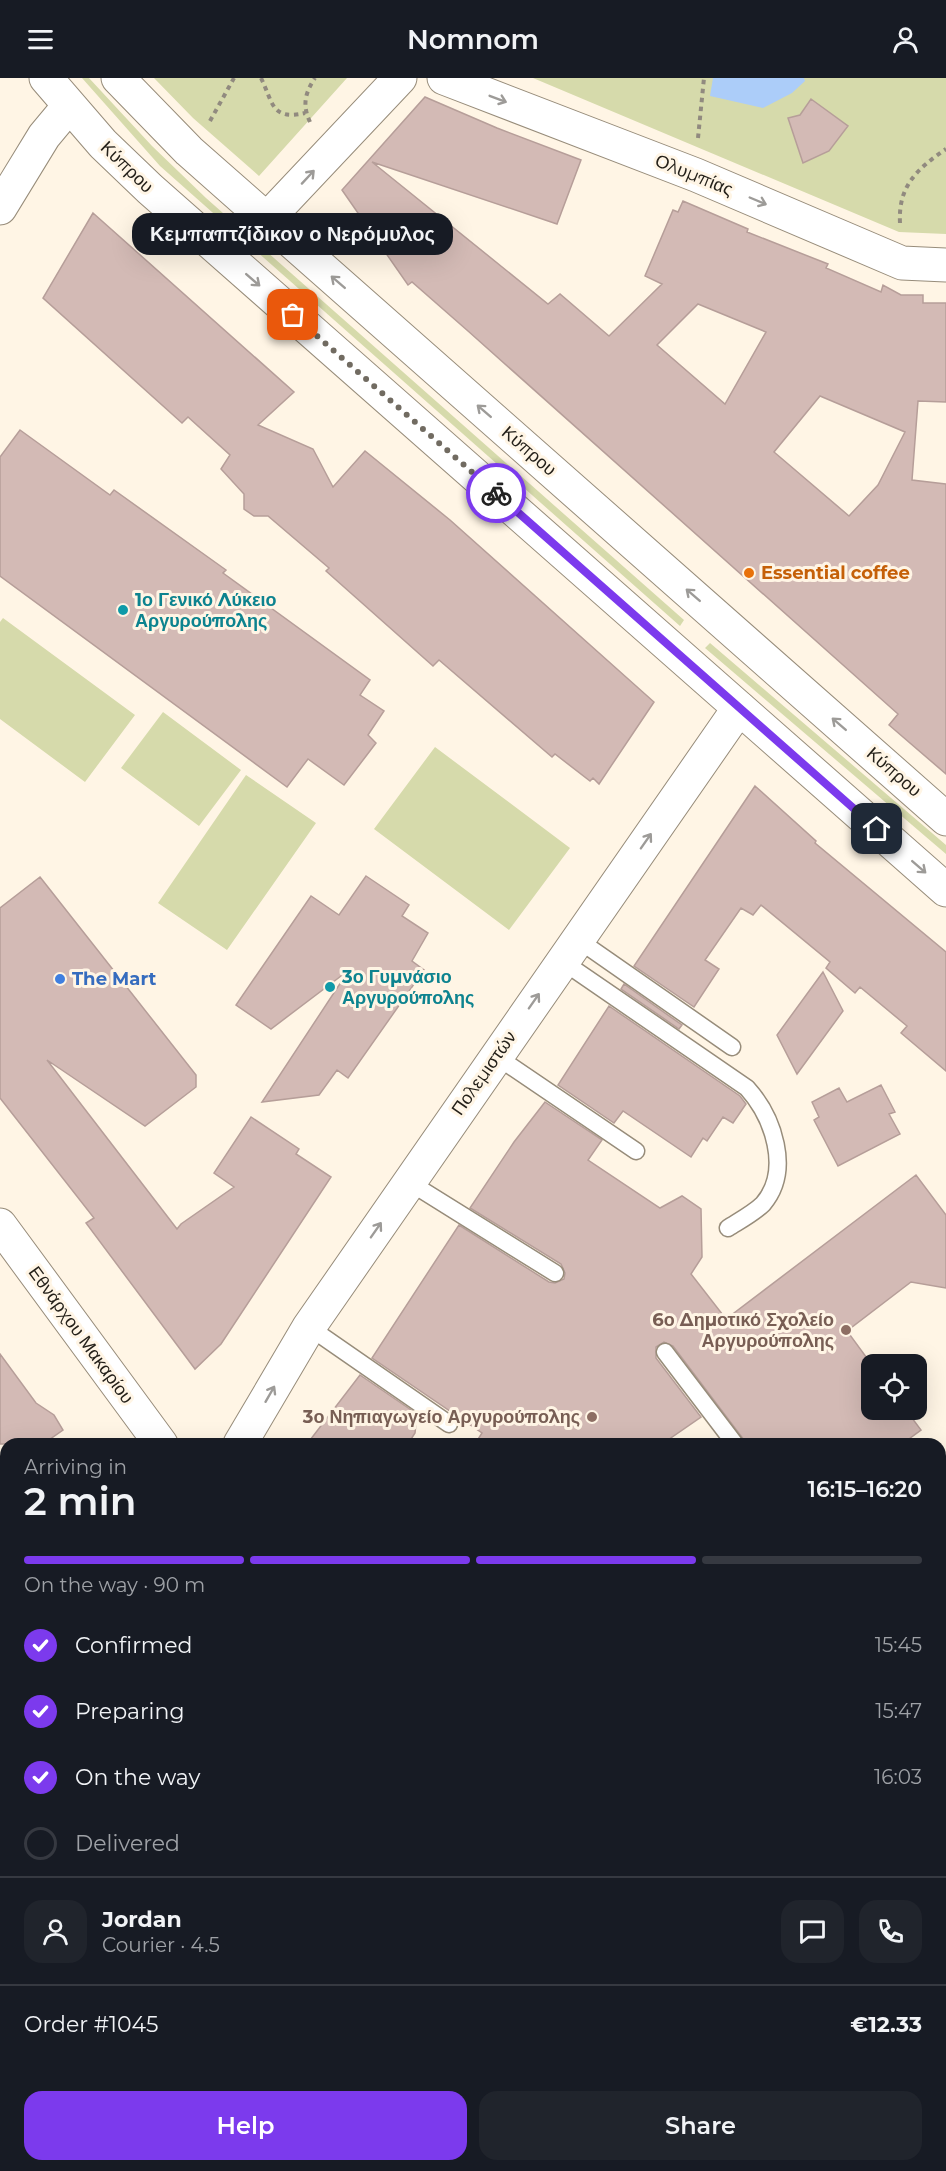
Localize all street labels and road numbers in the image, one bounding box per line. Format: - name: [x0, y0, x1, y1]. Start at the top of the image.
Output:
- street label: Κύπρου: [96, 137, 158, 197]
- street label: Ολυμπίας: [652, 149, 736, 201]
- street label: Κύπρου: [497, 421, 561, 481]
- street label: Κύπρου: [862, 742, 926, 802]
- street label: Πολεμιστών: [447, 1027, 521, 1119]
- street label: Εθνάρχου Μακαρίου: [24, 1262, 138, 1408]

